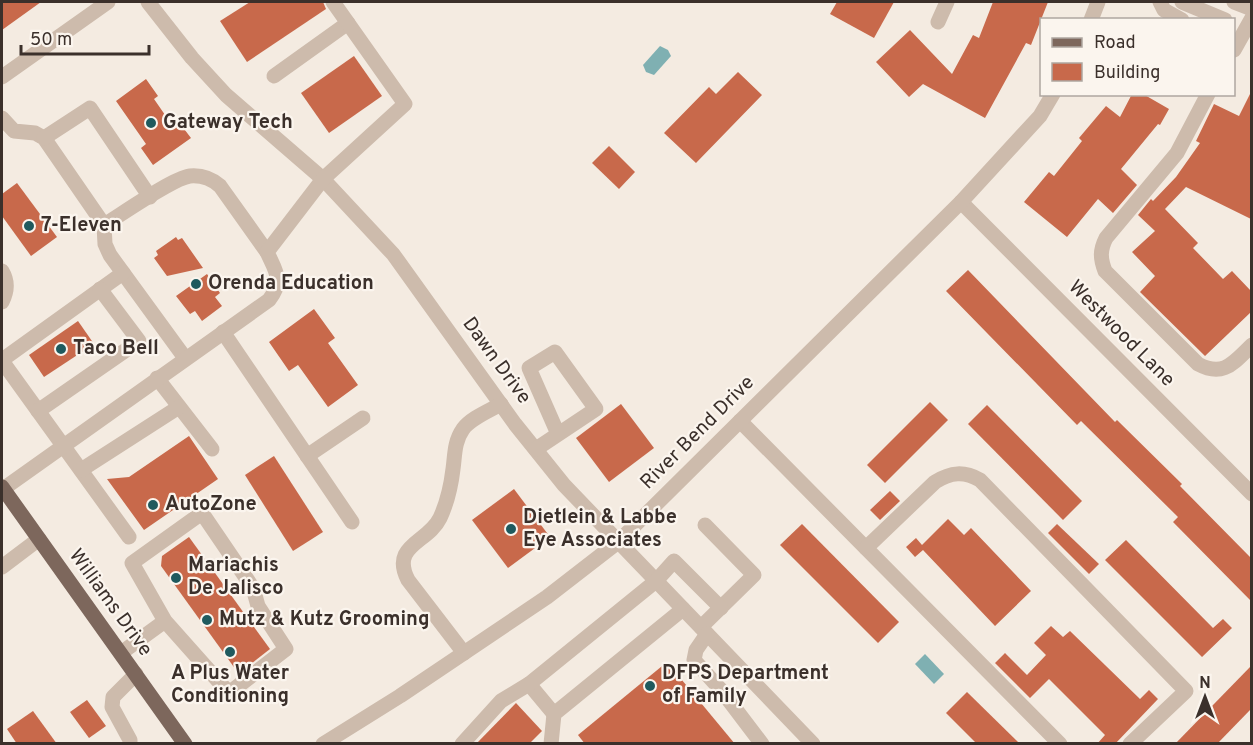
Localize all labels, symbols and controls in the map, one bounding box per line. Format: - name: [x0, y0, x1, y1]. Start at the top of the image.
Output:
- scale bar: [21, 18, 148, 56]
- legend: [1040, 18, 1235, 96]
- text: 50 m: [30, 29, 72, 52]
- text: Road: [1094, 32, 1136, 55]
- text: Building: [1094, 62, 1160, 85]
- place label: Gateway Tech: [163, 110, 293, 136]
- marker: Gateway Tech: [144, 116, 158, 130]
- place label: 7-Eleven: [41, 213, 122, 239]
- marker: 7-Eleven: [22, 219, 36, 233]
- place label: Orenda Education: [208, 271, 374, 297]
- street label: Westwood Lane: [1062, 275, 1180, 393]
- marker: Orenda Education: [189, 277, 203, 291]
- street label: Dawn Drive: [456, 312, 536, 410]
- place label: Taco Bell: [73, 336, 159, 362]
- marker: Taco Bell: [54, 342, 68, 356]
- street label: River Bend Drive: [635, 370, 761, 496]
- place label: AutoZone: [165, 492, 257, 518]
- marker: AutoZone: [146, 498, 160, 512]
- place label: Dietlein & Labbe Eye Associates: [523, 505, 677, 554]
- marker: Dietlein & Labbe Eye Associates: [504, 522, 518, 536]
- street label: Williams Drive: [62, 544, 158, 662]
- place label: Mariachis De Jalisco: [188, 553, 284, 602]
- marker: Mariachis De Jalisco: [169, 571, 183, 585]
- place label: Mutz & Kutz Grooming: [219, 607, 430, 633]
- marker: Mutz & Kutz Grooming: [200, 613, 214, 627]
- marker: A Plus Water Conditioning: [223, 645, 237, 659]
- place label: A Plus Water Conditioning: [171, 661, 290, 710]
- place label: DFPS Department of Family: [662, 661, 829, 710]
- north arrow: [1175, 667, 1235, 727]
- text: N: [1199, 674, 1211, 694]
- marker: DFPS Department of Family: [643, 679, 657, 693]

